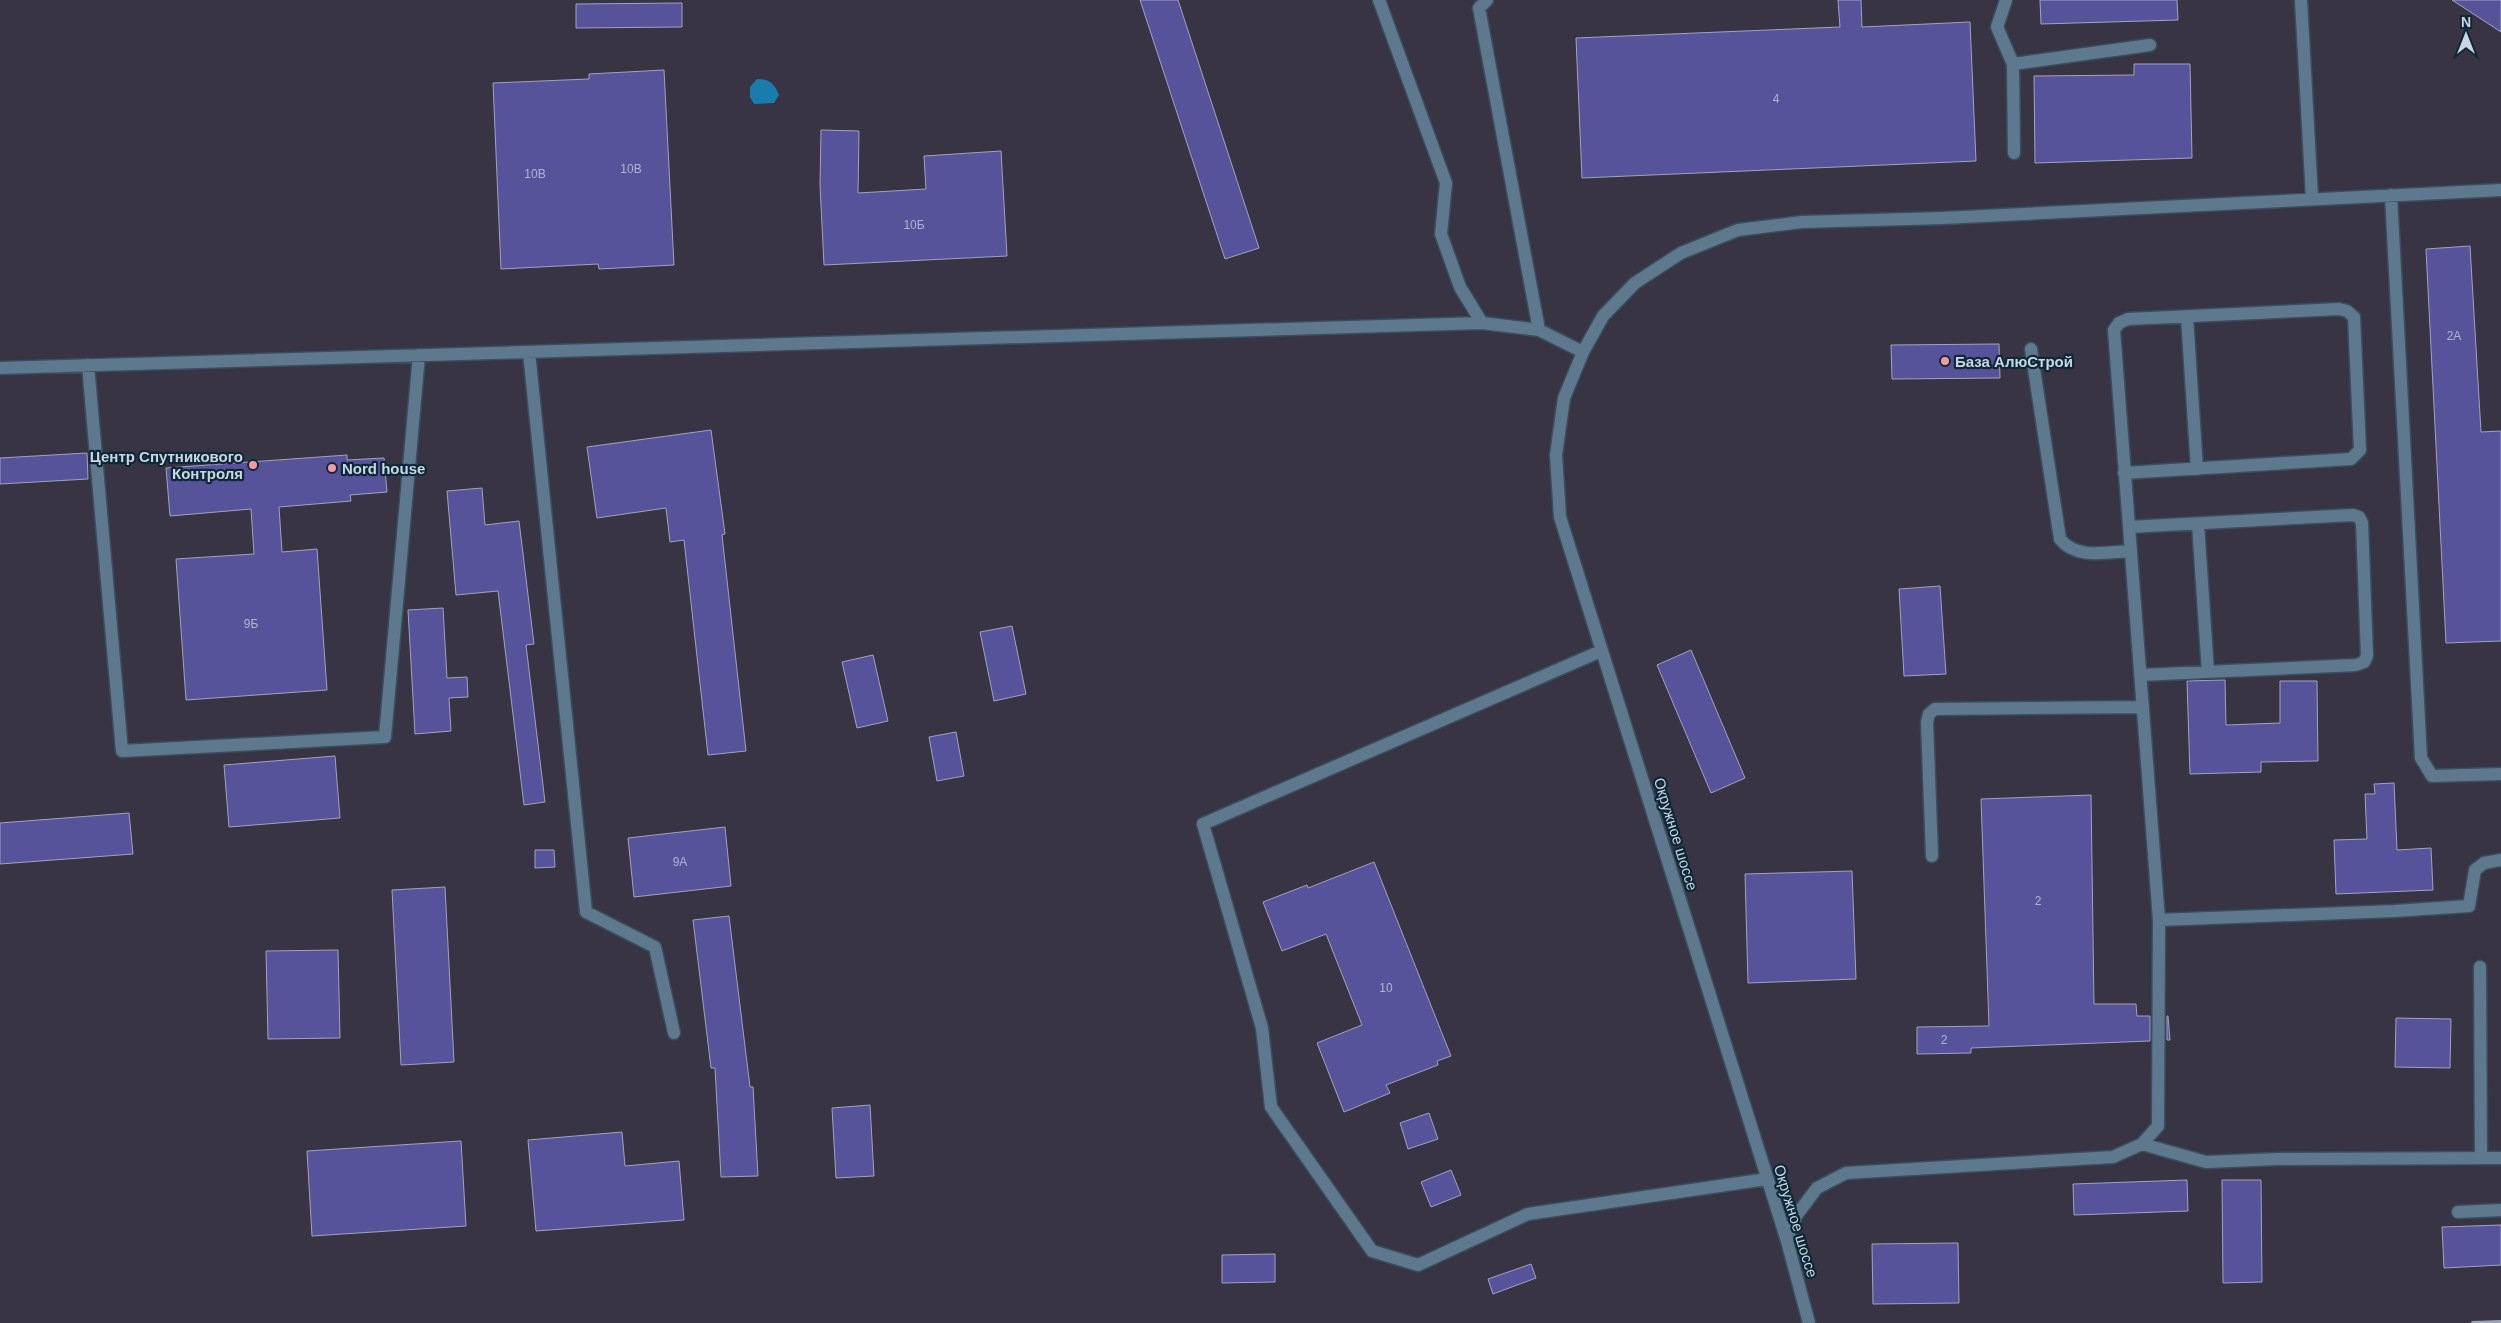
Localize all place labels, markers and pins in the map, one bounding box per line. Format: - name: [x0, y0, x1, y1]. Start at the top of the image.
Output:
- place label: База АлюСтрой: [1955, 353, 2073, 370]
- marker: База АлюСтрой: [1939, 355, 1951, 367]
- place label: Центр Спутникового Контроля: [90, 448, 243, 482]
- marker: Центр Спутникового Контроля: [247, 459, 259, 471]
- place label: Nord house: [342, 460, 425, 477]
- marker: Nord house: [326, 462, 338, 474]

